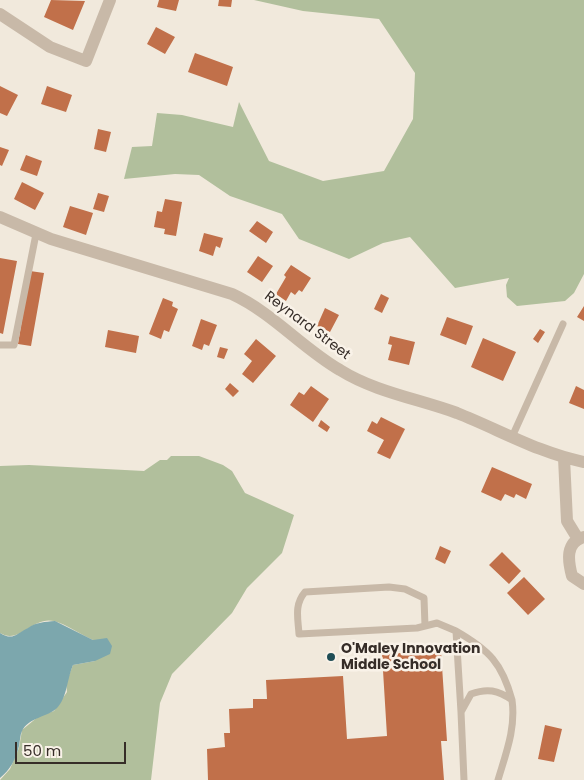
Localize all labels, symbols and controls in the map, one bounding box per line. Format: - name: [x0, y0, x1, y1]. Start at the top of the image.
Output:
- street label: Reynard Street: [261, 288, 353, 364]
- place label: O'Maley Innovation Middle School: [341, 641, 480, 674]
- marker: O'Maley Innovation Middle School: [325, 651, 337, 663]
- scale bar: [18, 732, 129, 764]
- text: 50 m: [23, 740, 61, 761]

